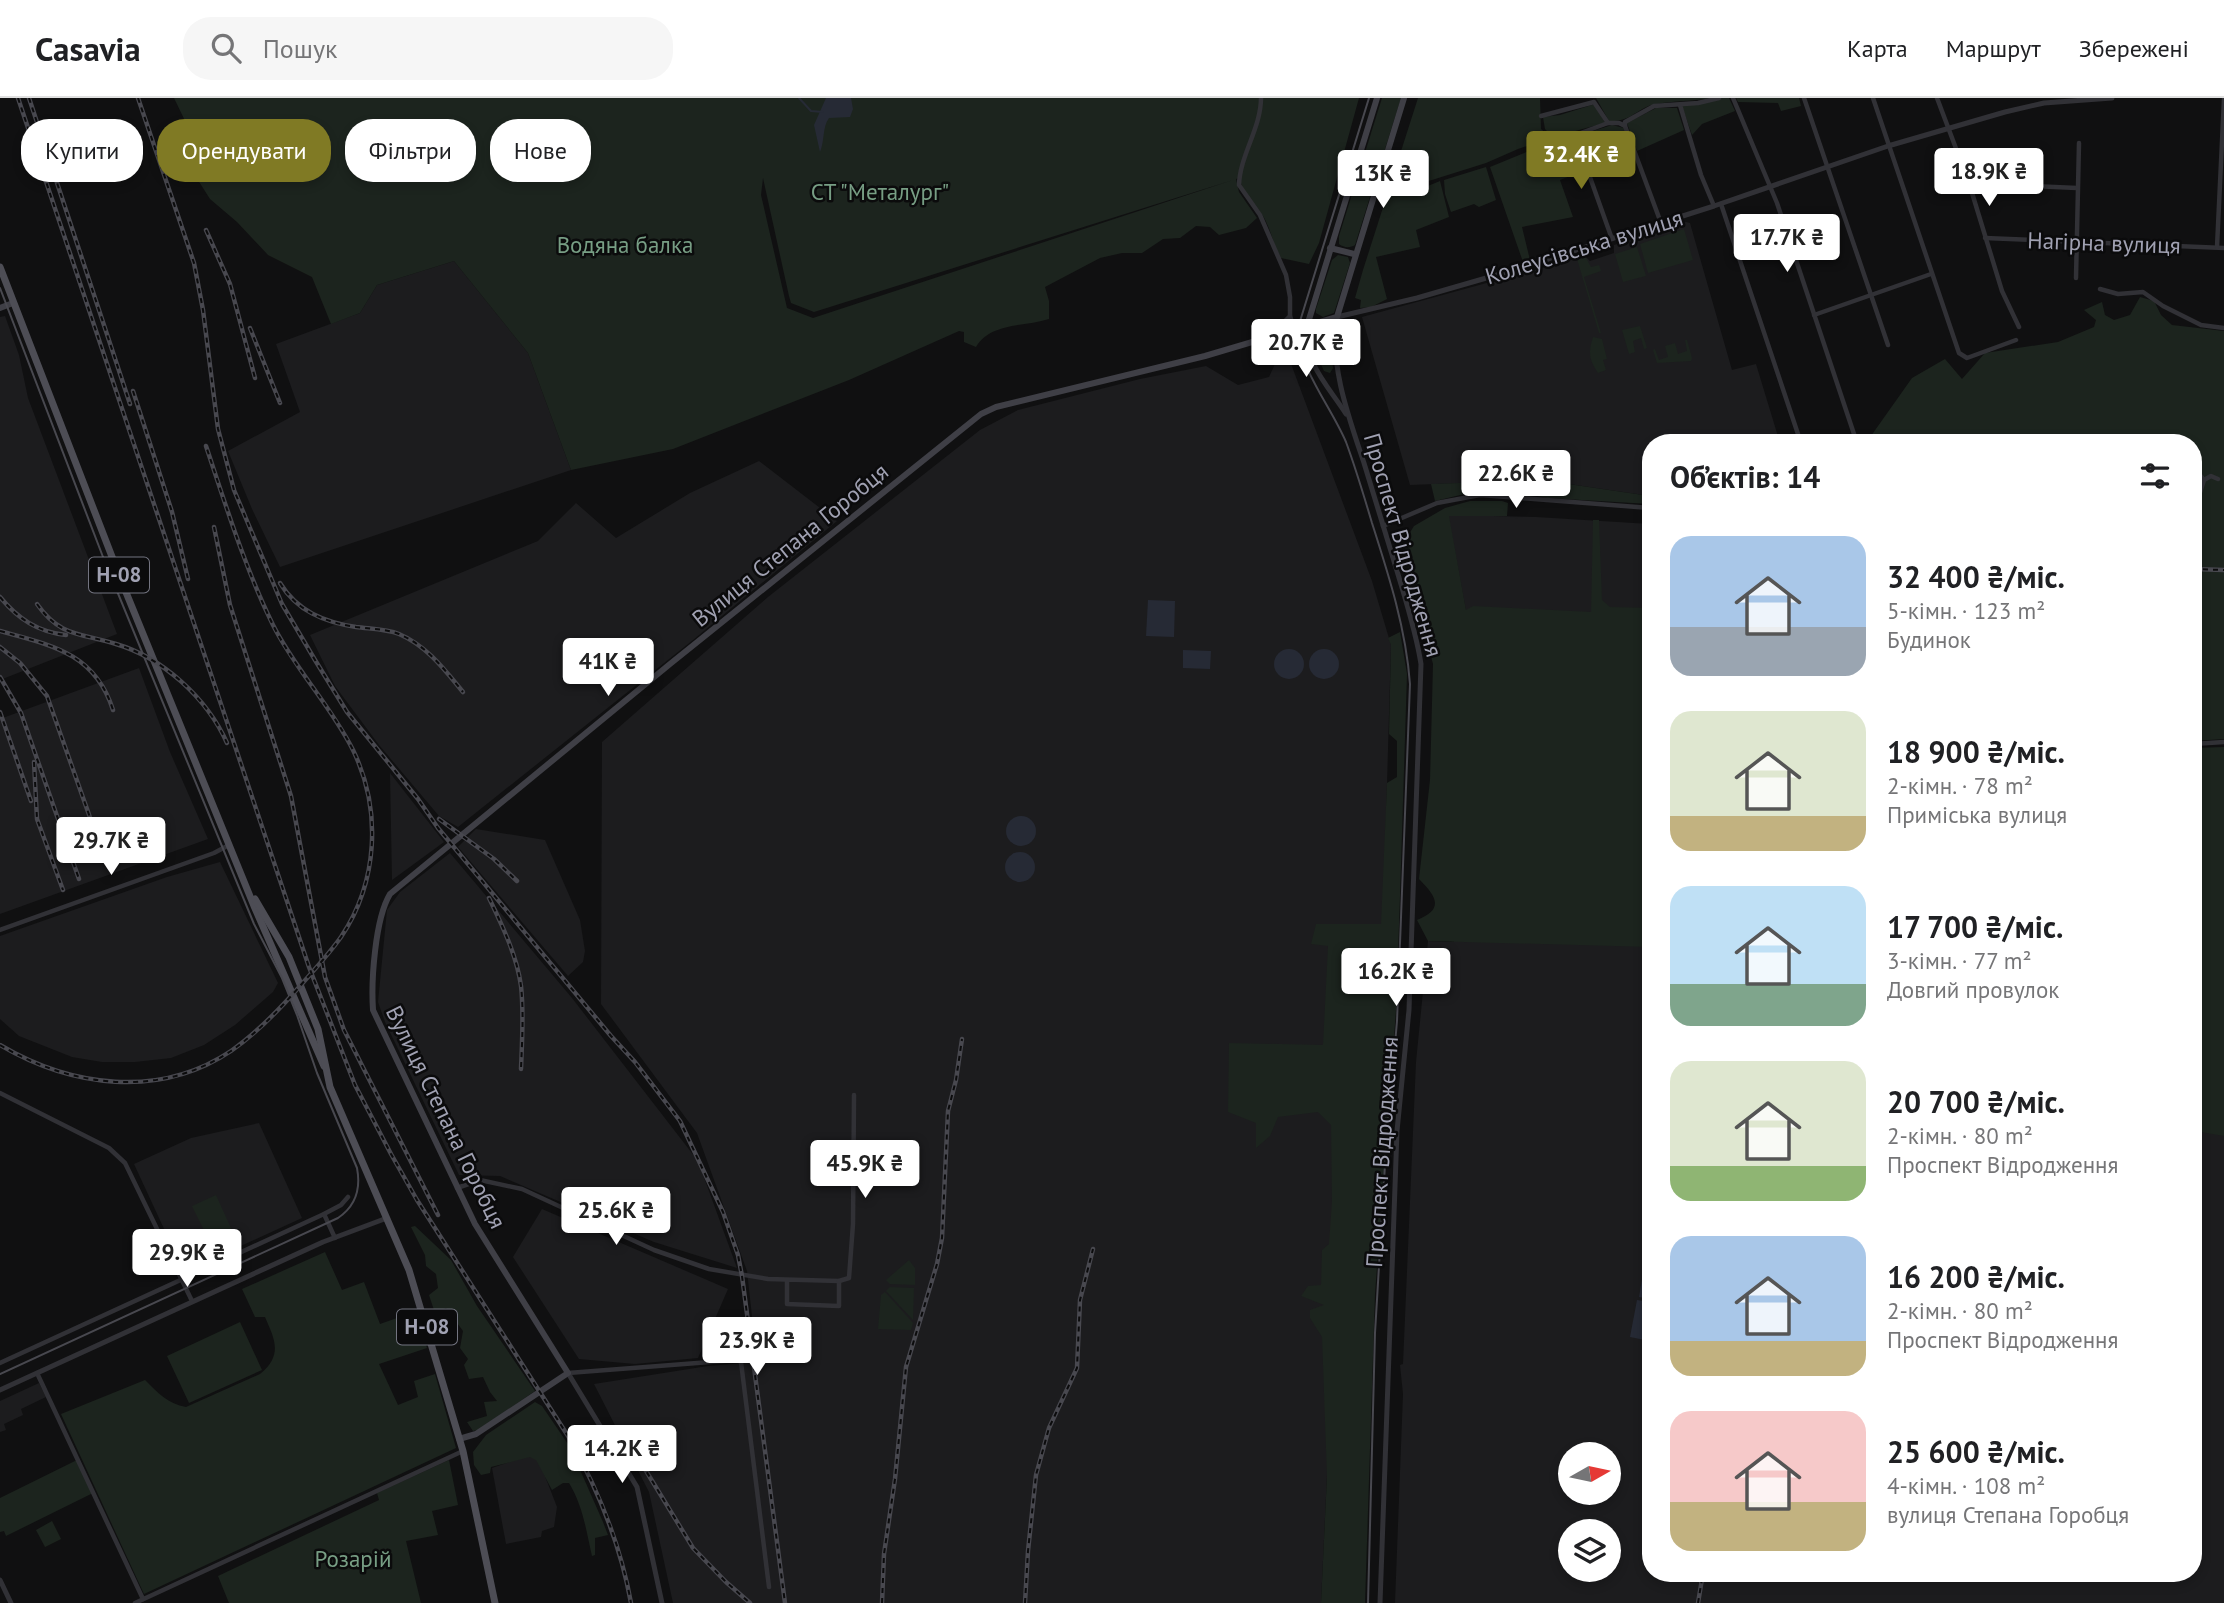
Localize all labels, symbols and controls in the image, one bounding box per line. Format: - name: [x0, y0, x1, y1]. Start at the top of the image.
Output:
- search box: [183, 17, 673, 80]
- text: Casavia: [35, 27, 141, 70]
- icon: search: [207, 29, 245, 67]
- text: Пошук: [263, 32, 338, 65]
- text: Карта: [1847, 33, 1908, 64]
- text: Маршрут: [1946, 33, 2041, 64]
- text: Збережені: [2079, 33, 2189, 64]
- chip: Купити: [21, 119, 143, 182]
- chip: Орендувати: [157, 119, 331, 182]
- chip: Фільтри: [345, 119, 476, 182]
- chip: Нове: [490, 119, 591, 182]
- pin: 32.4K ₴: [1516, 132, 1646, 191]
- text: 32.4K ₴: [1542, 139, 1620, 168]
- pin: 18.9K ₴: [1924, 148, 2054, 208]
- pin: 13K ₴: [1334, 150, 1432, 210]
- text: 18.9K ₴: [1950, 156, 2028, 185]
- text: 13K ₴: [1354, 158, 1412, 187]
- park label: СТ "Металург": [811, 177, 949, 206]
- street label: Колеусівська вулиця: [1481, 203, 1686, 290]
- pin: 17.7K ₴: [1722, 214, 1852, 274]
- text: 17.7K ₴: [1750, 222, 1824, 251]
- street label: Нагірна вулиця: [2027, 225, 2181, 260]
- park label: Водяна балка: [557, 230, 693, 259]
- pin: 20.7K ₴: [1241, 320, 1371, 379]
- text: 20.7K ₴: [1267, 327, 1345, 356]
- street label: Проспект Відродження: [1358, 430, 1449, 660]
- pin: 22.6K ₴: [1451, 450, 1581, 510]
- street label: Вулиця Степана Горобця: [686, 457, 894, 633]
- text: Об’єктів: 14: [1670, 457, 1820, 496]
- icon: filters: [2136, 457, 2174, 495]
- text: 22.6K ₴: [1477, 458, 1555, 487]
- text: 32 400 ₴/міс.: [1887, 557, 2065, 596]
- road number: Н-08: [89, 558, 149, 592]
- icon: home: [1726, 564, 1810, 648]
- text: 5-кімн. · 123 m²: [1887, 596, 2045, 625]
- text: Будинок: [1887, 625, 1971, 654]
- pin: 41K ₴: [559, 638, 657, 698]
- text: 41K ₴: [579, 646, 637, 675]
- text: 18 900 ₴/міс.: [1887, 732, 2065, 771]
- icon: home: [1726, 739, 1810, 823]
- text: 2-кімн. · 78 m²: [1887, 771, 2033, 800]
- text: Приміська вулиця: [1887, 800, 2067, 829]
- pin: 29.7K ₴: [46, 818, 176, 877]
- text: 29.7K ₴: [72, 825, 150, 854]
- text: 17 700 ₴/міс.: [1887, 907, 2063, 946]
- icon: home: [1726, 914, 1810, 998]
- text: 3-кімн. · 77 m²: [1887, 946, 2032, 975]
- pin: 16.2K ₴: [1331, 948, 1461, 1008]
- text: 16.2K ₴: [1357, 956, 1435, 985]
- text: Довгий провулок: [1887, 975, 2059, 1004]
- street label: Вулиця Степана Горобця: [380, 1001, 513, 1233]
- street label: Проспект Відродження: [1359, 1036, 1404, 1268]
- text: 20 700 ₴/міс.: [1887, 1082, 2065, 1121]
- icon: home: [1726, 1089, 1810, 1173]
- text: 2-кімн. · 80 m²: [1887, 1121, 2033, 1150]
- pin: 45.9K ₴: [800, 1140, 930, 1200]
- text: 45.9K ₴: [826, 1148, 904, 1177]
- text: Проспект Відродження: [1887, 1150, 2118, 1179]
- pin: 25.6K ₴: [551, 1188, 681, 1247]
- text: 25.6K ₴: [577, 1195, 655, 1224]
- pin: 29.9K ₴: [122, 1230, 252, 1289]
- text: 29.9K ₴: [148, 1237, 226, 1266]
- text: 16 200 ₴/міс.: [1887, 1257, 2065, 1296]
- icon: home: [1726, 1264, 1810, 1348]
- text: 2-кімн. · 80 m²: [1887, 1296, 2033, 1325]
- road number: Н-08: [397, 1310, 457, 1344]
- pin: 23.9K ₴: [692, 1318, 822, 1377]
- text: 23.9K ₴: [718, 1325, 796, 1354]
- text: Проспект Відродження: [1887, 1325, 2118, 1354]
- pin: 14.2K ₴: [557, 1426, 687, 1485]
- text: 25 600 ₴/міс.: [1887, 1432, 2065, 1471]
- text: 14.2K ₴: [583, 1433, 661, 1462]
- icon: home: [1726, 1439, 1810, 1523]
- north arrow: [1558, 1442, 1620, 1505]
- map controls: [1558, 1442, 1621, 1582]
- text: 4-кімн. · 108 m²: [1887, 1471, 2045, 1500]
- text: вулиця Степана Горобця: [1887, 1500, 2129, 1529]
- button: layers: [1558, 1519, 1621, 1582]
- park label: Розарій: [314, 1544, 392, 1573]

